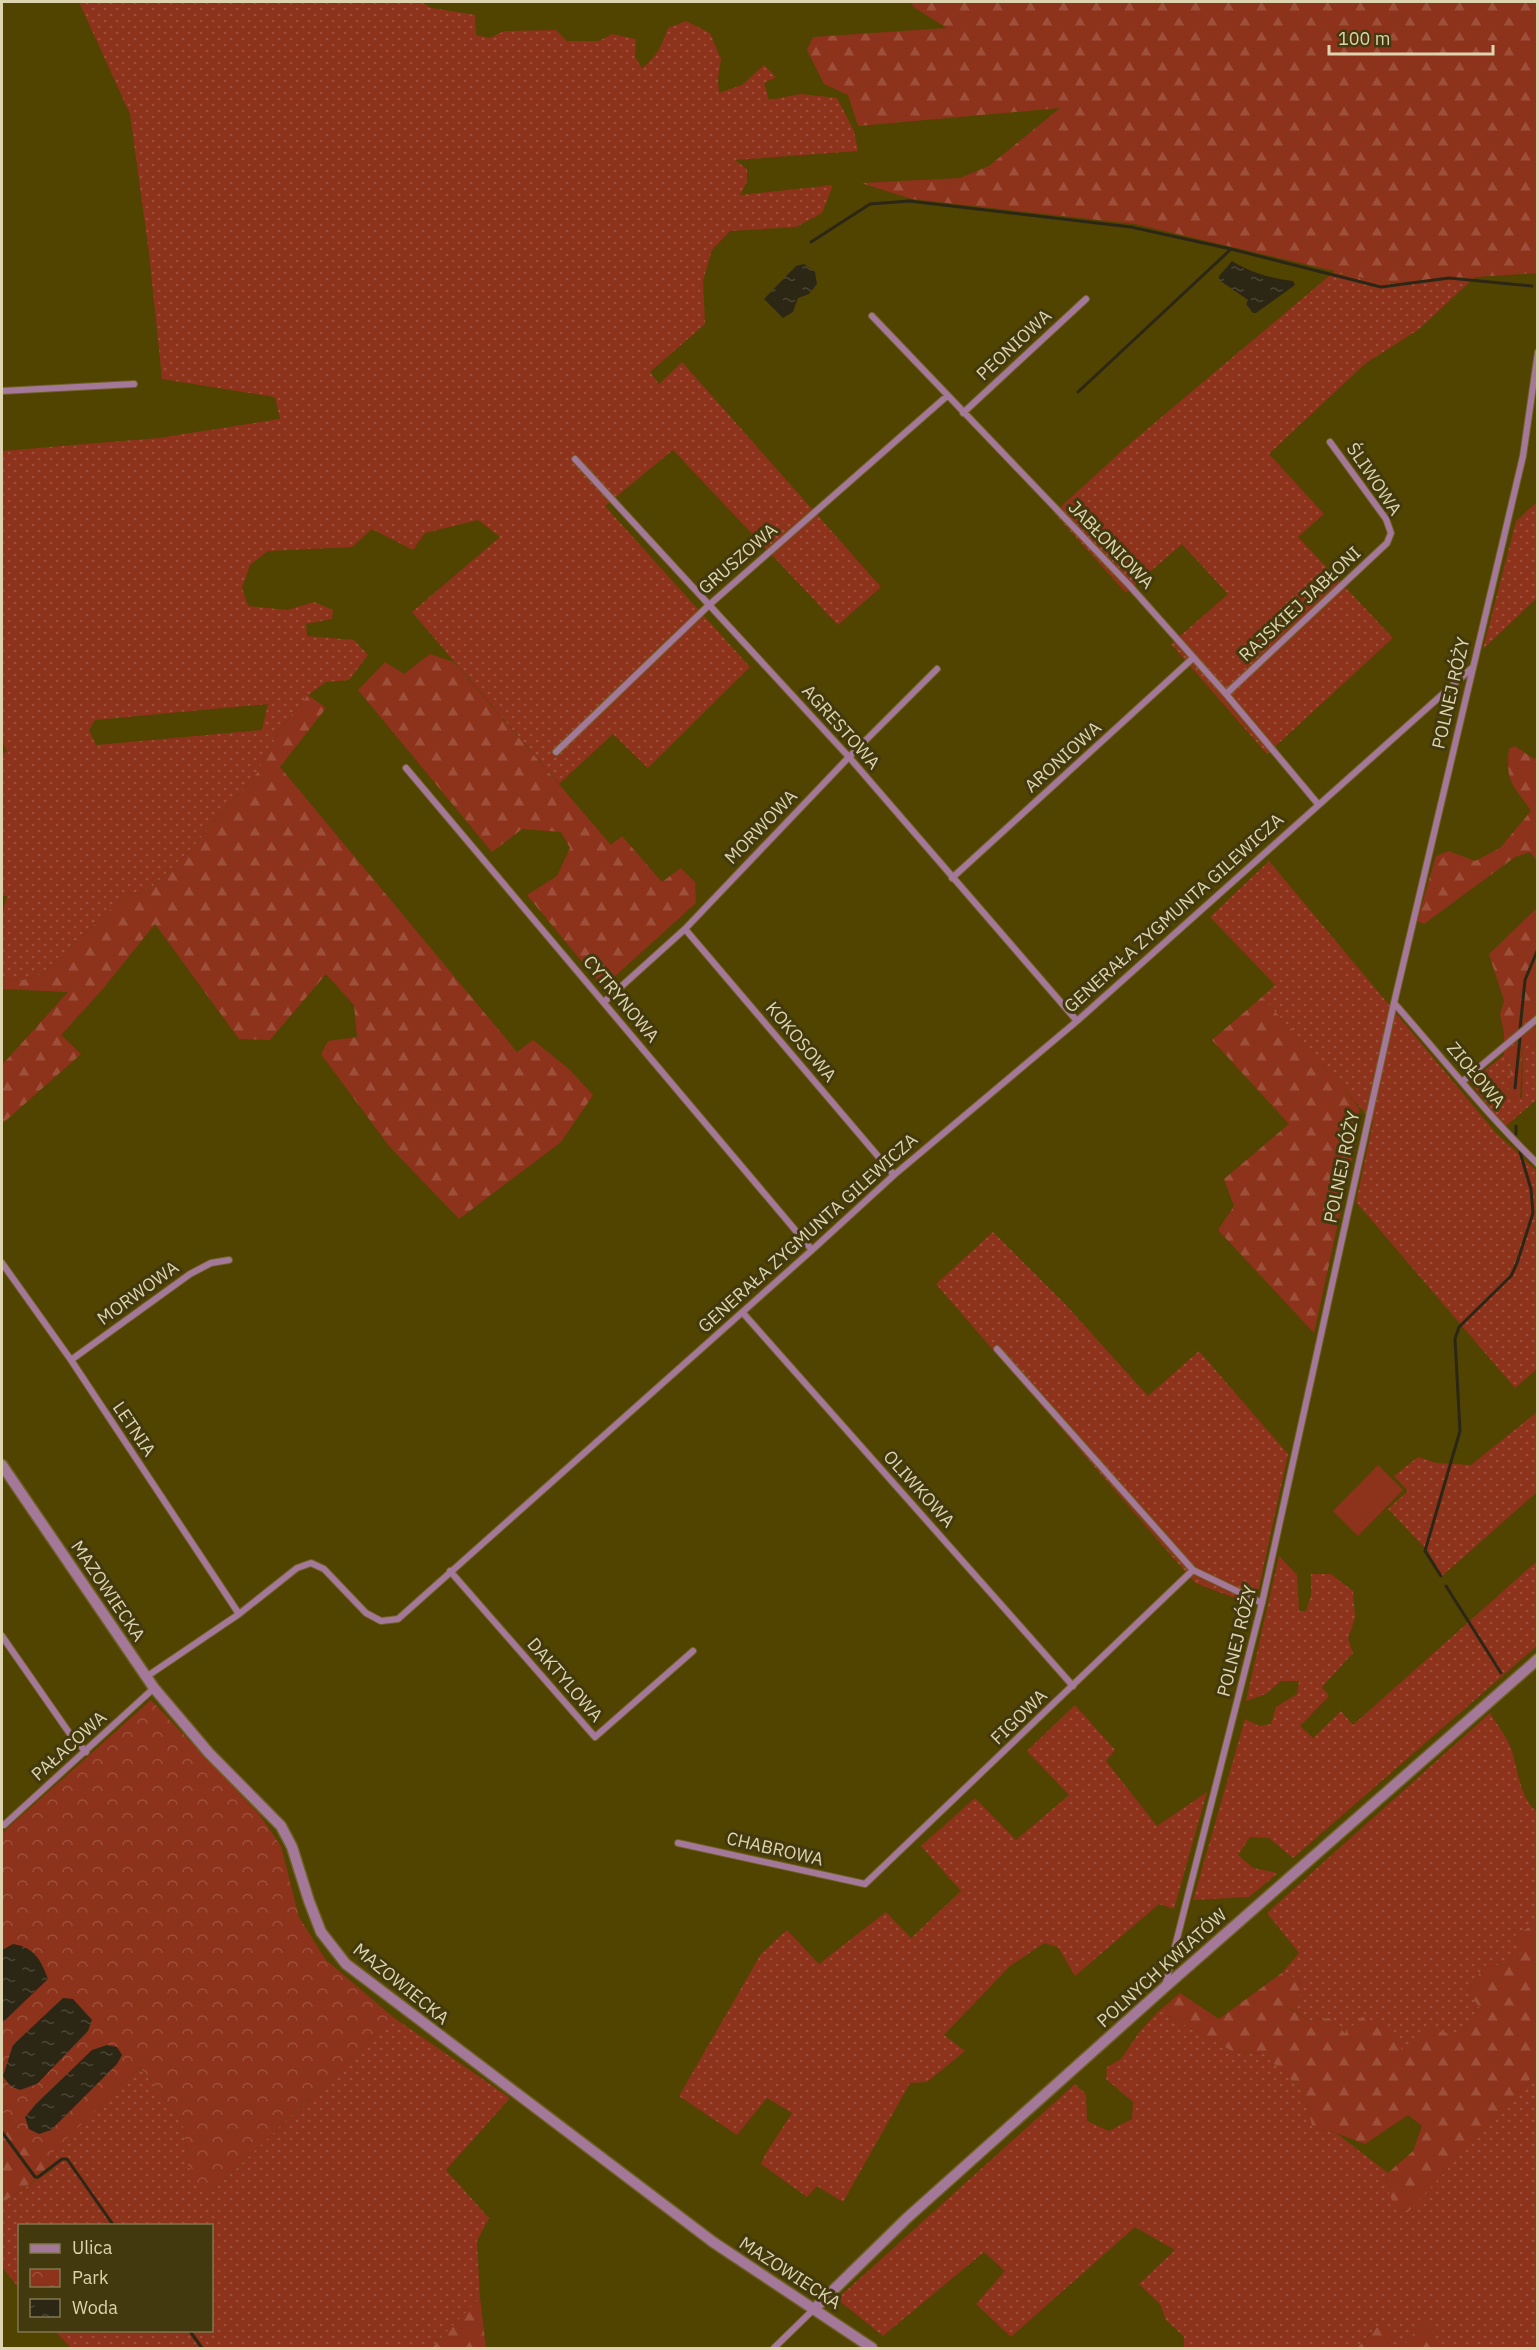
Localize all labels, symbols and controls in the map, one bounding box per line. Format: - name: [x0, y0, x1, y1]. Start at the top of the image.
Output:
- scale bar: [1329, 18, 1492, 56]
- text: 100 m: [1338, 27, 1390, 50]
- street label: PEONIOWA: [971, 304, 1056, 385]
- street label: ŚLIWOWA: [1342, 438, 1407, 520]
- street label: JABŁONIOWA: [1064, 496, 1160, 594]
- street label: GRUSZOWA: [694, 518, 782, 599]
- street label: RAJSKIEJ JABŁONI: [1234, 541, 1366, 666]
- street label: POLNEJ RÓŻY: [1426, 634, 1475, 751]
- street label: AGRESTOWA: [797, 680, 886, 774]
- street label: ARONIOWA: [1019, 716, 1106, 797]
- street label: MORWOWA: [719, 784, 802, 869]
- street label: GENERAŁA ZYGMUNTA GILEWICZA: [1059, 808, 1289, 1017]
- street label: CYTRYNOWA: [578, 950, 665, 1047]
- street label: KOKOSOWA: [761, 997, 842, 1087]
- street label: ZIOŁOWA: [1442, 1037, 1511, 1113]
- street label: POLNEJ RÓŻY: [1318, 1108, 1365, 1225]
- street label: GENERAŁA ZYGMUNTA GILEWICZA: [693, 1128, 923, 1337]
- street label: MORWOWA: [93, 1255, 183, 1330]
- street label: LETNIA: [108, 1397, 161, 1461]
- street label: OLIWKOWA: [879, 1445, 960, 1532]
- street label: MAZOWIECKA: [66, 1536, 151, 1646]
- street label: POLNEJ RÓŻY: [1212, 1582, 1262, 1699]
- street label: DAKTYLOWA: [523, 1633, 609, 1727]
- street label: FIGOWA: [985, 1684, 1052, 1749]
- street label: PAŁACOWA: [26, 1705, 111, 1785]
- street label: CHABROWA: [724, 1826, 826, 1871]
- street label: POLNYCH KWIATÓW: [1092, 1903, 1232, 2032]
- street label: MAZOWIECKA: [349, 1938, 454, 2030]
- legend: [18, 2224, 213, 2332]
- street label: MAZOWIECKA: [735, 2231, 846, 2314]
- text: Ulica: [72, 2236, 113, 2259]
- text: Park: [72, 2266, 109, 2289]
- text: Woda: [72, 2296, 118, 2319]

